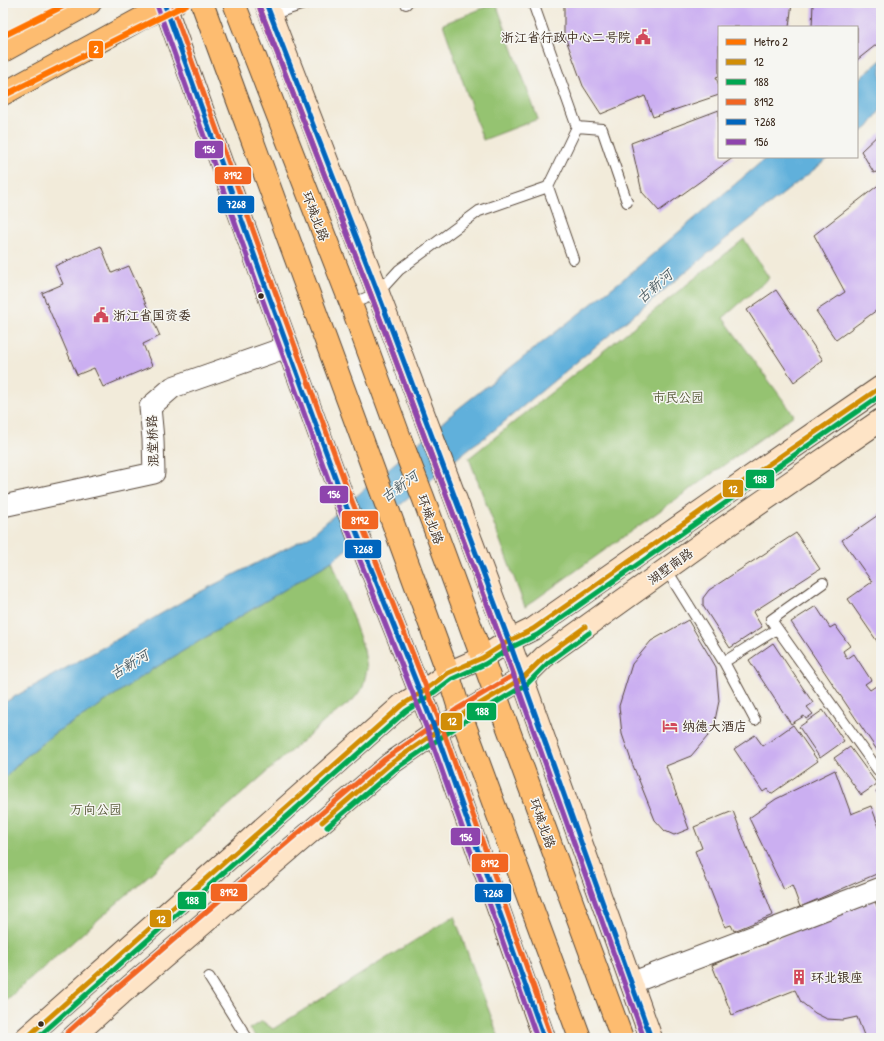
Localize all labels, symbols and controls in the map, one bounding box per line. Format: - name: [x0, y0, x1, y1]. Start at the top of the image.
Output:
- legend: [718, 26, 858, 158]
- place label: 浙江省行政中心二号院: [501, 28, 631, 46]
- public building icon: 浙江省行政中心二号院: [634, 28, 652, 46]
- text: Metro 2: [754, 33, 788, 50]
- line badge: 2: [88, 40, 104, 59]
- text: 2: [93, 42, 99, 56]
- text: 12: [754, 53, 764, 70]
- text: 188: [754, 73, 769, 90]
- text: 8192: [754, 93, 774, 110]
- text: 7268: [754, 113, 776, 130]
- text: 156: [754, 133, 768, 150]
- line badge: 156: [194, 140, 224, 159]
- text: 156: [202, 142, 216, 156]
- line badge: 8192: [214, 166, 252, 185]
- text: 8192: [224, 168, 243, 182]
- street label: 环城北路: [298, 188, 334, 244]
- line badge: 7268: [217, 195, 255, 214]
- text: 7268: [225, 197, 246, 211]
- water label: 古新河: [632, 264, 678, 307]
- unlabelled marker: [256, 291, 266, 301]
- public building icon: 浙江省国资委: [92, 306, 110, 324]
- place label: 浙江省国资委: [113, 306, 191, 324]
- park label: 市民公园: [652, 388, 704, 406]
- street label: 混堂桥路: [142, 415, 162, 467]
- water label: 古新河: [376, 465, 423, 506]
- line badge: 188: [745, 469, 775, 489]
- text: 188: [753, 472, 767, 486]
- line badge: 12: [722, 479, 744, 498]
- text: 12: [728, 482, 738, 496]
- line badge: 156: [319, 485, 349, 504]
- text: 156: [327, 487, 341, 501]
- street label: 环城北路: [414, 491, 448, 547]
- line badge: 8192: [341, 510, 379, 530]
- text: 8192: [351, 513, 370, 527]
- line badge: 7268: [344, 539, 382, 559]
- text: 7268: [352, 542, 373, 556]
- street label: 湖墅南路: [644, 543, 696, 589]
- water label: 古新河: [106, 644, 154, 683]
- line badge: 188: [466, 702, 497, 721]
- text: 188: [475, 704, 489, 718]
- line badge: 12: [440, 712, 463, 731]
- text: 12: [447, 714, 457, 728]
- hotel icon: 纳德大酒店: [661, 717, 679, 735]
- place label: 纳德大酒店: [682, 717, 747, 735]
- street label: 环城北路: [526, 795, 560, 851]
- park label: 万向公园: [70, 800, 122, 818]
- line badge: 156: [450, 827, 481, 846]
- text: 156: [459, 830, 473, 844]
- line badge: 8192: [471, 853, 509, 873]
- text: 8192: [481, 856, 500, 870]
- line badge: 8192: [210, 883, 248, 902]
- line badge: 7268: [474, 883, 512, 903]
- text: 8192: [220, 885, 239, 899]
- text: 7268: [482, 886, 503, 900]
- line badge: 188: [177, 891, 207, 910]
- text: 188: [185, 893, 199, 907]
- line badge: 12: [149, 909, 172, 928]
- text: 12: [156, 912, 166, 926]
- building icon: 环北银座: [790, 968, 808, 986]
- place label: 环北银座: [811, 968, 863, 986]
- unlabelled marker: [36, 1019, 46, 1029]

